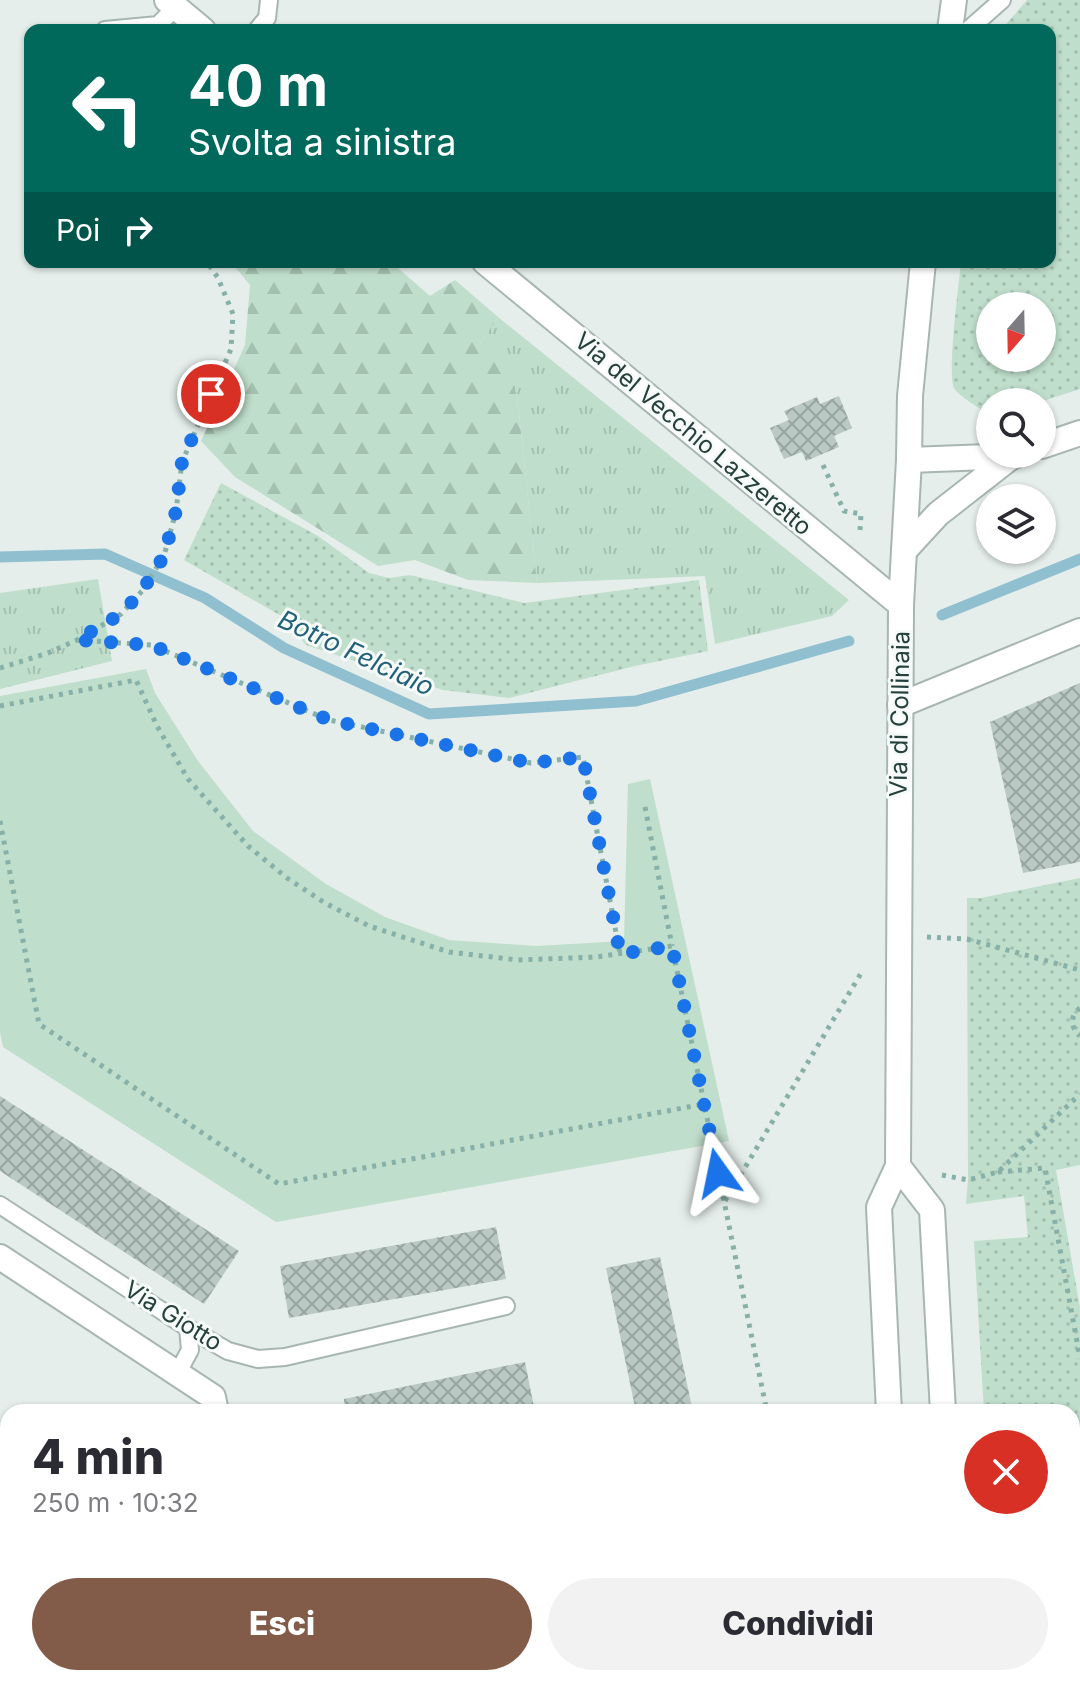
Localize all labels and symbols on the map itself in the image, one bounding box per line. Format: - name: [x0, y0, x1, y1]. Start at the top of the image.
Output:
- north arrow: [976, 292, 1056, 372]
- street label: Via del Vecchio Lazzeretto: [569, 326, 818, 541]
- pin: [177, 360, 245, 428]
- water label: Botro Felciaio: [274, 603, 439, 702]
- street label: Via di Collinaia: [884, 631, 915, 797]
- position arrow: [676, 1131, 760, 1215]
- street label: Via Giotto: [119, 1274, 228, 1357]

